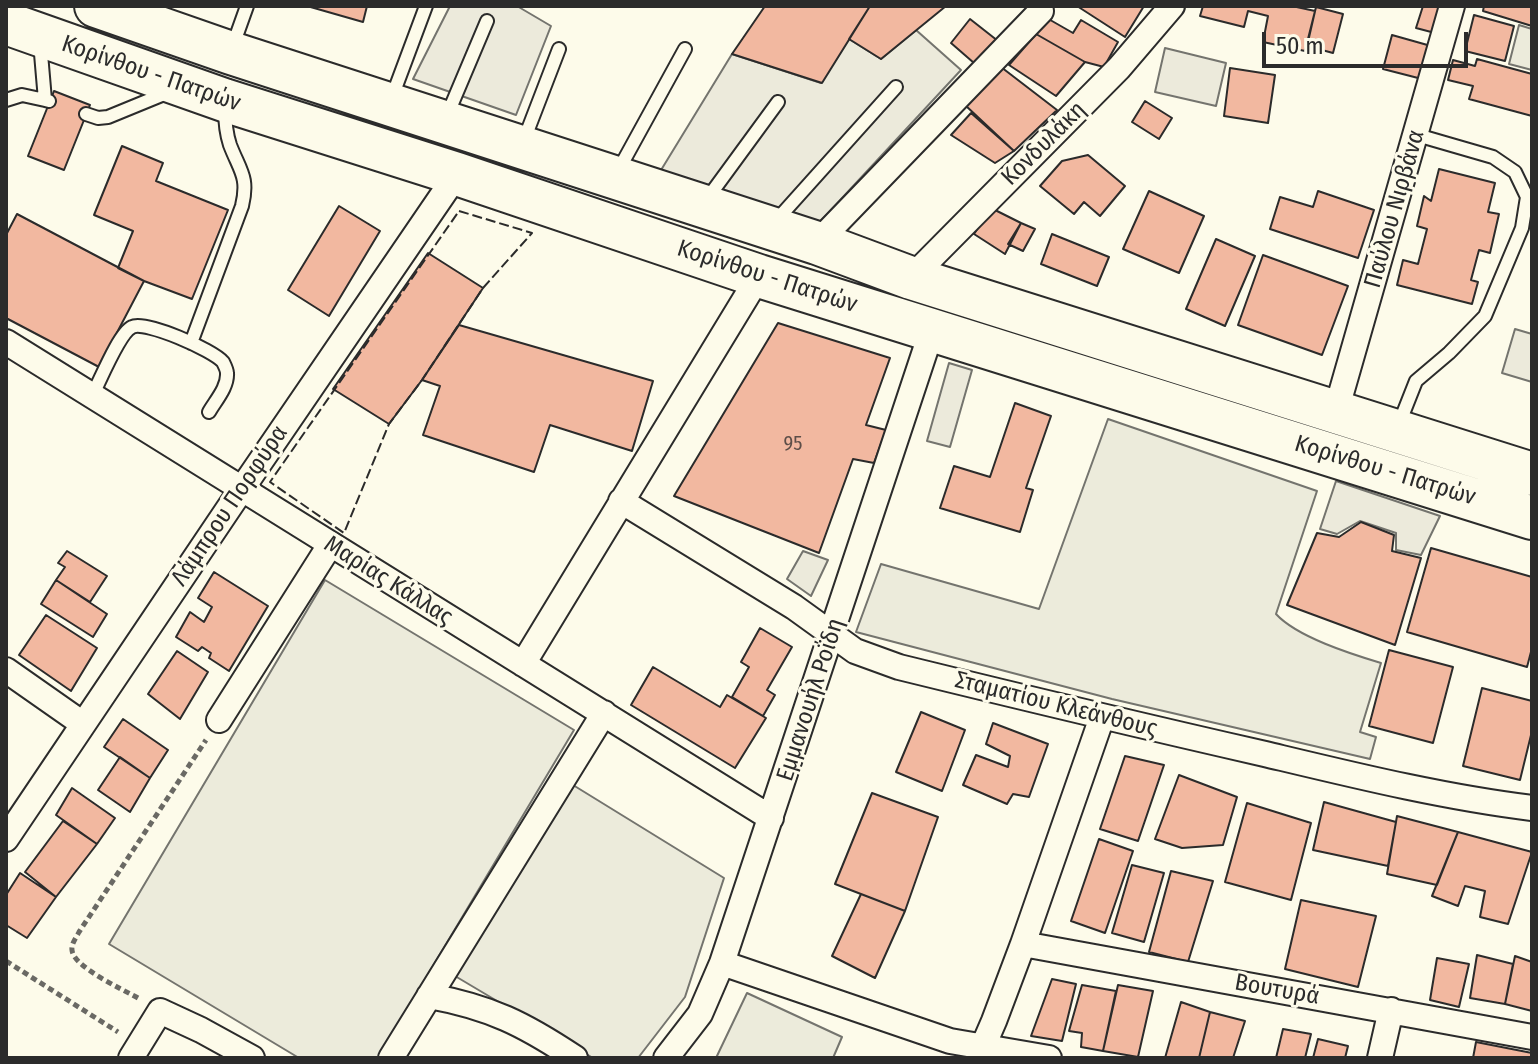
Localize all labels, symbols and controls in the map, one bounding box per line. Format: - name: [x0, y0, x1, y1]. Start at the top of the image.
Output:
- scale bar: [1266, 16, 1472, 66]
- street label: Κορίνθου - Πατρών: [58, 30, 244, 118]
- text: 50 m: [1276, 32, 1324, 60]
- street label: Κονδυλάκη: [996, 96, 1092, 192]
- street label: Παύλου Νιρβάνα: [1359, 127, 1431, 291]
- street label: Κορίνθου - Πατρών: [673, 234, 861, 320]
- street label: Λάμπρου Πορφύρα: [166, 420, 294, 592]
- street label: Κορίνθου - Πατρών: [1291, 430, 1479, 512]
- house number: 95: [784, 432, 802, 456]
- street label: Μαρίας Κάλλας: [318, 530, 458, 632]
- street label: Εμμανουήλ Ροΐδη: [771, 615, 851, 785]
- street label: Σταματίου Κλεάνθους: [952, 666, 1160, 744]
- street label: Βουτυρά: [1232, 968, 1322, 1012]

